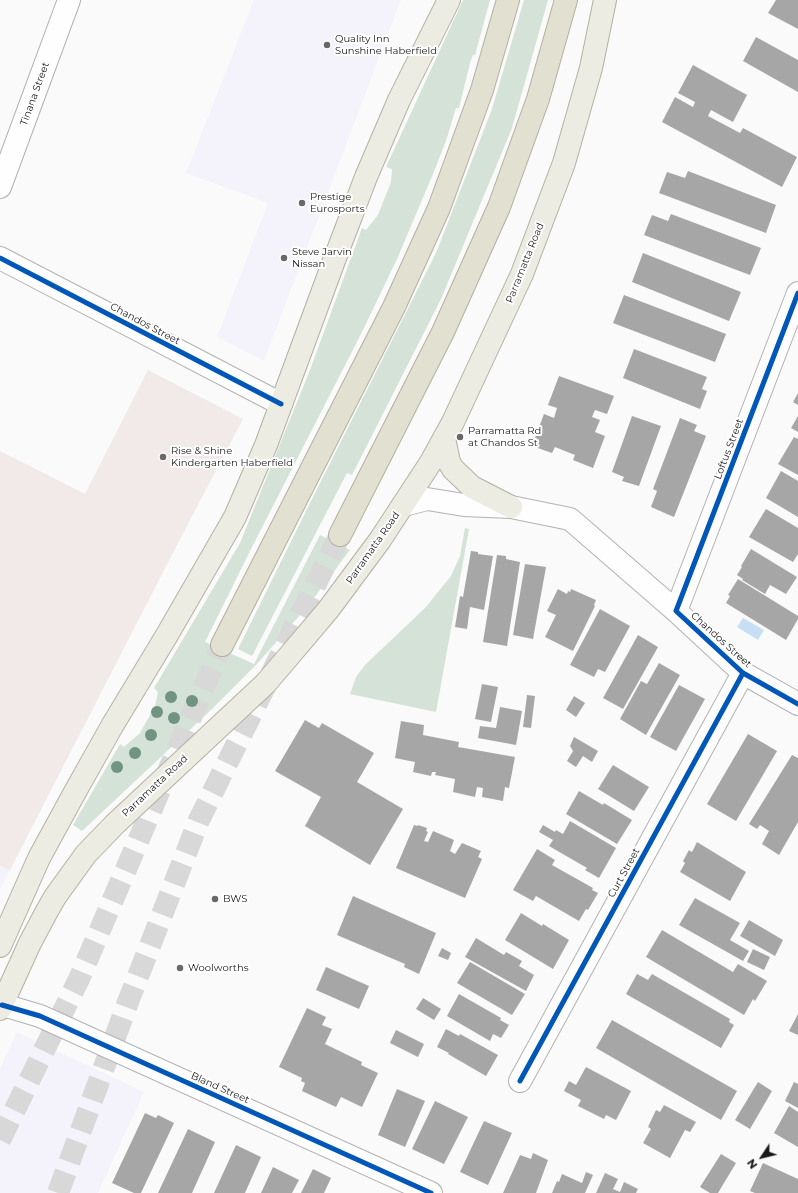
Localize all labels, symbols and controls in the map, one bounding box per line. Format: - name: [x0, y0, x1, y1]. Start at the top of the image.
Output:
- place label: Quality Inn Sunshine Haberfield: [335, 33, 437, 56]
- marker: Quality Inn Sunshine Haberfield: [322, 40, 332, 50]
- street label: Tinana Street: [18, 61, 52, 127]
- place label: Prestige Eurosports: [310, 191, 365, 214]
- marker: Prestige Eurosports: [297, 198, 307, 208]
- street label: Parramatta Road: [503, 221, 547, 305]
- place label: Steve Jarvin Nissan: [292, 246, 352, 270]
- marker: Steve Jarvin Nissan: [279, 253, 289, 263]
- street label: Chandos Street: [108, 301, 182, 347]
- street label: Loftus Street: [712, 417, 746, 481]
- place label: Parramatta Rd at Chandos St: [468, 425, 541, 448]
- marker: Parramatta Rd at Chandos St: [455, 432, 465, 442]
- place label: Rise & Shine Kindergarten Haberfield: [171, 445, 293, 468]
- marker: Rise & Shine Kindergarten Haberfield: [158, 452, 168, 462]
- street label: Parramatta Road: [344, 510, 402, 586]
- street label: Chandos Street: [688, 610, 754, 670]
- street label: Parramatta Road: [120, 753, 190, 819]
- street label: Curt Street: [605, 846, 643, 900]
- place label: BWS: [223, 893, 247, 905]
- marker: BWS: [210, 894, 220, 904]
- place label: Woolworths: [188, 962, 249, 974]
- marker: Woolworths: [175, 963, 185, 973]
- street label: Bland Street: [189, 1070, 251, 1106]
- north arrow: [742, 1137, 782, 1177]
- text: N: [744, 1156, 760, 1172]

